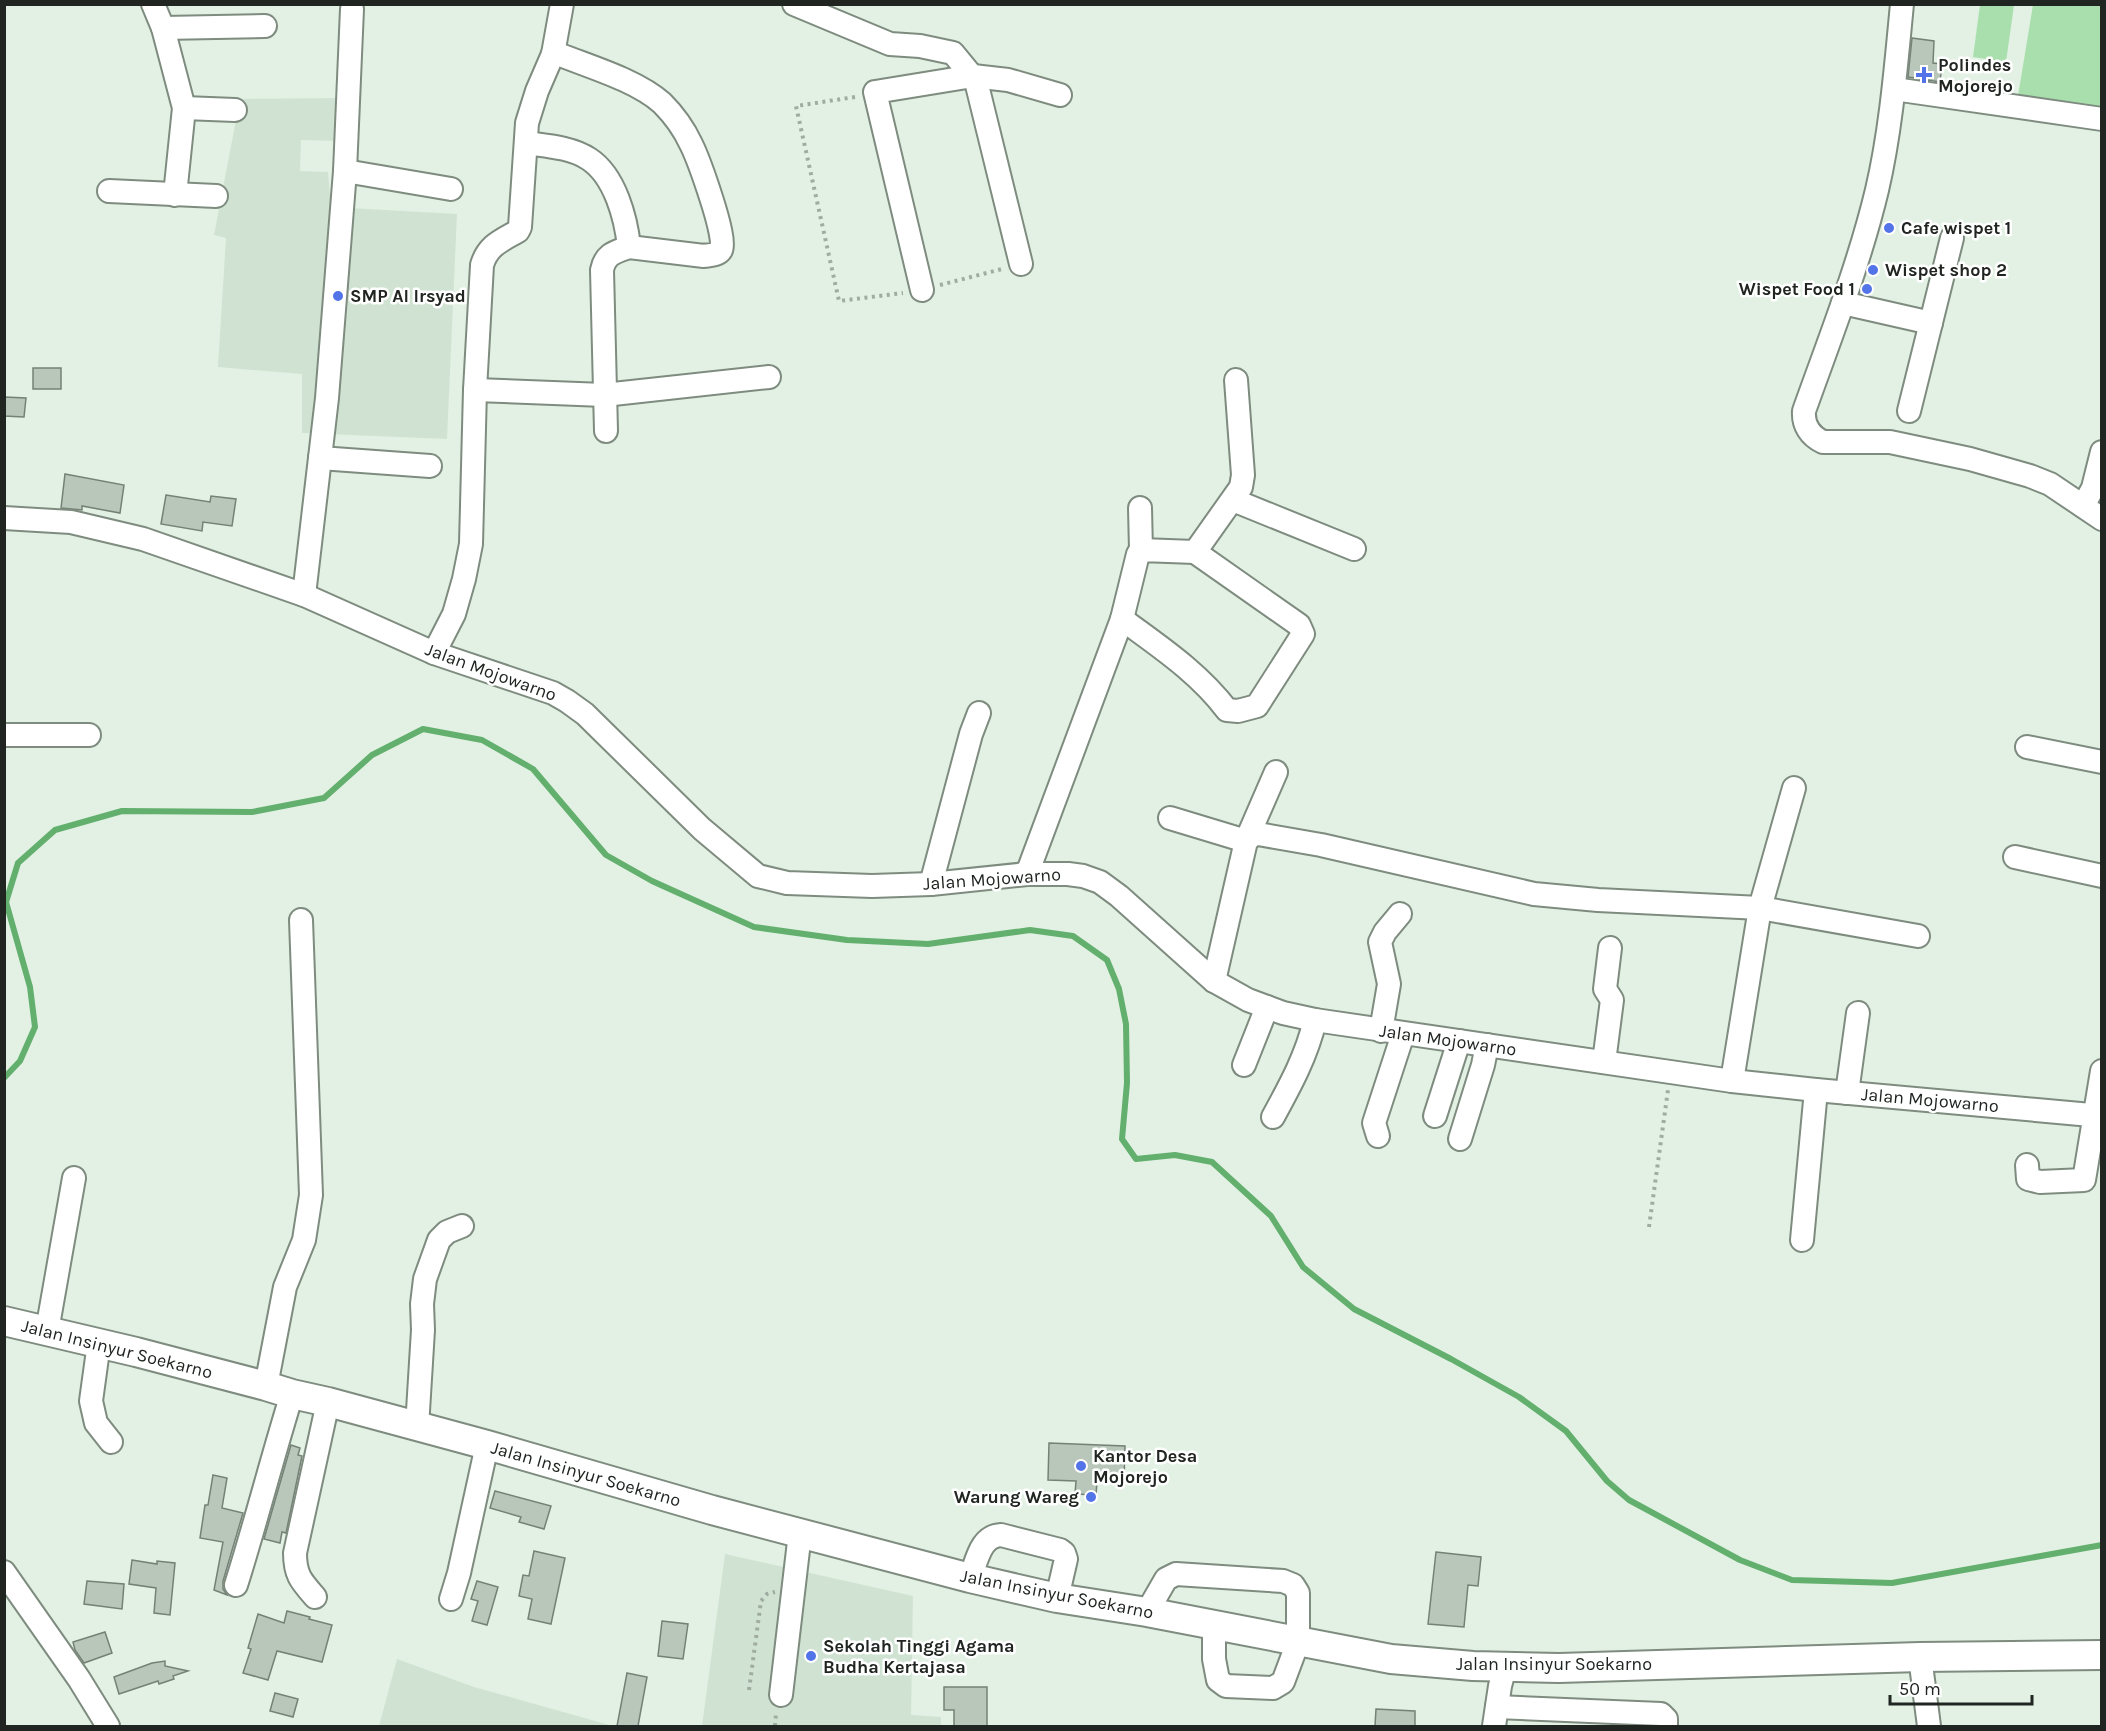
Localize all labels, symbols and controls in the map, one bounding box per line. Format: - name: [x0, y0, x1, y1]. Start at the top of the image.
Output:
- place label: Polindes Mojorejo: [1938, 54, 2013, 97]
- marker: Polindes Mojorejo: [1915, 66, 1933, 84]
- place label: Cafe wispet 1: [1901, 217, 2011, 239]
- marker: Cafe wispet 1: [1882, 221, 1896, 235]
- place label: Wispet shop 2: [1885, 259, 2007, 281]
- marker: Wispet shop 2: [1866, 263, 1880, 277]
- place label: Wispet Food 1: [1739, 278, 1855, 300]
- marker: Wispet Food 1: [1860, 282, 1874, 296]
- place label: SMP Al Irsyad: [350, 285, 466, 307]
- marker: SMP Al Irsyad: [331, 289, 345, 303]
- street label: Jalan Mojowarno: [422, 638, 560, 706]
- street label: Jalan Mojowarno: [922, 863, 1062, 895]
- street label: Jalan Mojowarno: [1378, 1020, 1518, 1060]
- street label: Jalan Mojowarno: [1860, 1083, 2000, 1117]
- street label: Jalan Insinyur Soekarno: [19, 1315, 215, 1383]
- street label: Jalan Insinyur Soekarno: [489, 1436, 683, 1512]
- place label: Kantor Desa Mojorejo: [1093, 1445, 1197, 1488]
- marker: Kantor Desa Mojorejo: [1074, 1459, 1088, 1473]
- place label: Warung Wareg: [954, 1486, 1080, 1508]
- marker: Warung Wareg: [1084, 1490, 1098, 1504]
- street label: Jalan Insinyur Soekarno: [959, 1564, 1155, 1624]
- place label: Sekolah Tinggi Agama Budha Kertajasa: [823, 1635, 1015, 1678]
- marker: Sekolah Tinggi Agama Budha Kertajasa: [804, 1649, 818, 1663]
- street label: Jalan Insinyur Soekarno: [1456, 1653, 1652, 1675]
- scale bar: [1890, 1668, 2032, 1706]
- text: 50 m: [1899, 1678, 1941, 1700]

